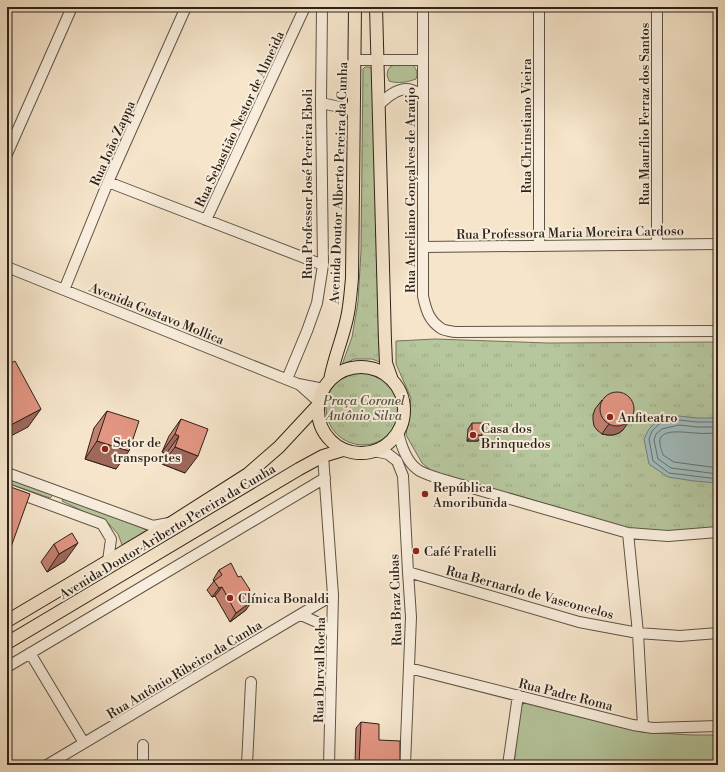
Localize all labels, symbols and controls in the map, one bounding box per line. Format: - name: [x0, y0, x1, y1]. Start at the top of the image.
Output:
- street label: Rua Maurílio Ferraz dos Santos: [637, 22, 653, 205]
- street label: Rua Sebastião Nestor de Almeida: [192, 28, 288, 210]
- street label: Rua Chrinstiano Vieira: [519, 58, 535, 194]
- street label: Avenida Doutor Alberto Pereira da Cunha: [327, 61, 351, 306]
- street label: Rua Aureliano Gonçalves de Araújo: [403, 87, 419, 293]
- street label: Rua Professor José Pereira Eboli: [300, 89, 316, 279]
- street label: Rua João Zappa: [87, 98, 139, 189]
- street label: Rua Professora Maria Moreira Cardoso: [456, 223, 684, 243]
- street label: Avenida Gustavo Mollica: [86, 279, 227, 348]
- park label: Praça Coronel Antônio Silva: [322, 393, 406, 424]
- place label: Anfiteatro: [617, 410, 678, 426]
- marker: Anfiteatro: [605, 412, 615, 422]
- place label: Casa dos Brinquedos: [480, 421, 551, 452]
- marker: Casa dos Brinquedos: [468, 430, 478, 440]
- place label: Setor de transportes: [113, 435, 181, 466]
- marker: Setor de transportes: [100, 444, 110, 454]
- street label: Avenida Doutor Ariberto Pereira da Cunha: [56, 461, 279, 603]
- place label: República Amoribunda: [432, 480, 508, 511]
- marker: República Amoribunda: [420, 489, 430, 499]
- place label: Café Fratelli: [424, 544, 497, 560]
- marker: Café Fratelli: [411, 546, 421, 556]
- street label: Rua Braz Cubas: [386, 553, 406, 646]
- street label: Rua Bernardo de Vasconcelos: [444, 563, 616, 623]
- place label: Clínica Bonaldi: [238, 591, 329, 607]
- marker: Clínica Bonaldi: [225, 593, 235, 603]
- street label: Rua Antônio Ribeiro da Cunha: [104, 617, 265, 723]
- street label: Rua Durval Rocha: [311, 617, 329, 723]
- street label: Rua Padre Roma: [517, 676, 615, 715]

